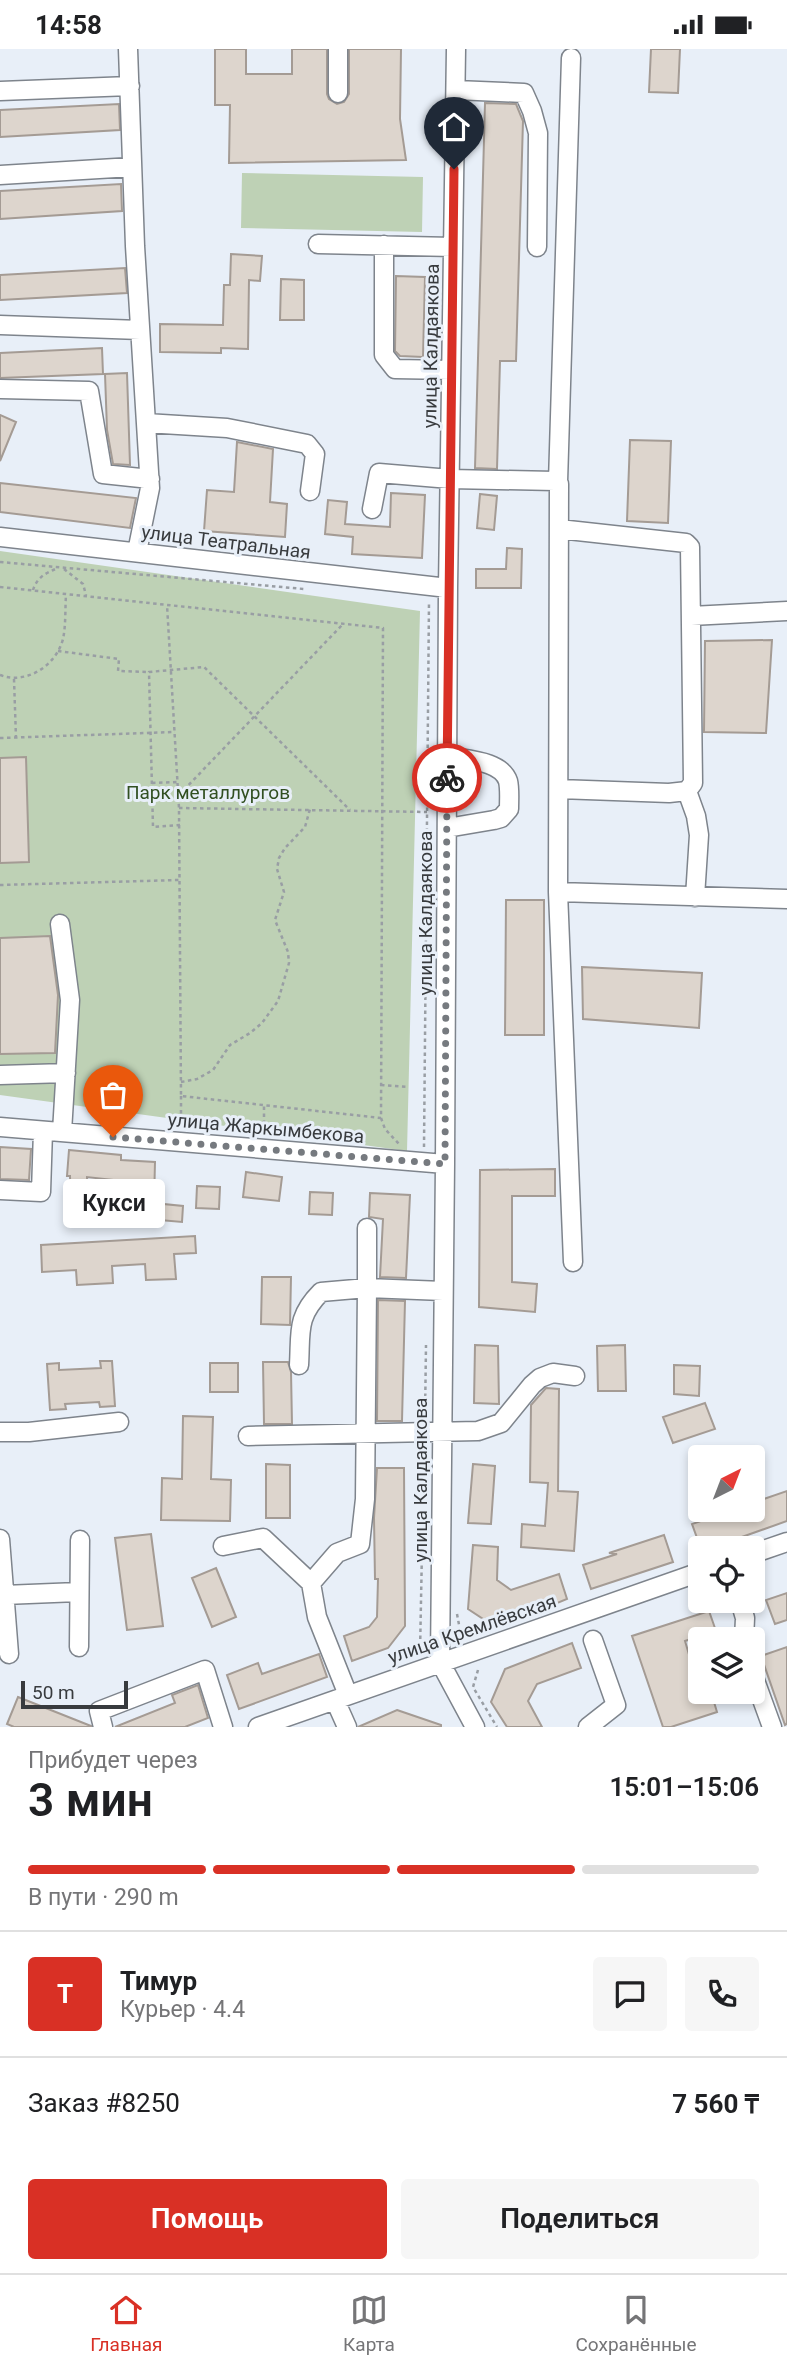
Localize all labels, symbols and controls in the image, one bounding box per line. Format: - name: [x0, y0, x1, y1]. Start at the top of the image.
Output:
- text: 14:58: [35, 10, 102, 40]
- pin: [424, 97, 484, 169]
- icon: home: [435, 108, 473, 146]
- street label: улица Калдаякова: [418, 263, 444, 429]
- street label: улица Театральная: [140, 520, 312, 564]
- courier: [412, 743, 482, 813]
- icon: bike: [428, 759, 466, 797]
- park label: Парк металлургов: [126, 781, 290, 804]
- street label: улица Калдаякова: [414, 831, 437, 995]
- pin: [83, 1065, 143, 1137]
- icon: bag: [94, 1076, 132, 1114]
- street label: улица Жаркымбекова: [167, 1108, 365, 1148]
- callout: Кукси: [62, 1179, 164, 1228]
- text: Кукси: [82, 1190, 146, 1217]
- street label: улица Калдаякова: [409, 1398, 432, 1562]
- north arrow: [688, 1445, 765, 1523]
- map controls: [688, 1445, 765, 1704]
- button: locate: [688, 1536, 765, 1613]
- street label: улица Кремлёвская: [385, 1589, 559, 1669]
- button: layers: [688, 1627, 765, 1704]
- scale bar: [21, 1678, 128, 1710]
- text: 50 m: [32, 1681, 75, 1704]
- text: Прибудет через: [28, 1747, 198, 1774]
- text: 15:01–15:06: [609, 1772, 759, 1802]
- text: 3 мин: [28, 1773, 153, 1827]
- text: В пути · 290 m: [28, 1884, 179, 1911]
- button: chat: [593, 1957, 667, 2031]
- button: phone: [685, 1957, 759, 2031]
- text: Тимур: [120, 1966, 197, 1996]
- text: Т: [57, 1979, 73, 2009]
- text: Курьер · 4.4: [120, 1996, 245, 2023]
- text: Заказ #8250: [28, 2088, 180, 2118]
- text: 7 560 ₸: [672, 2089, 759, 2119]
- button: Помощь: [28, 2179, 387, 2259]
- button: Поделиться: [401, 2179, 759, 2259]
- tab: Главная: [90, 2291, 163, 2356]
- tab: Карта: [343, 2291, 395, 2356]
- tab: Сохранённые: [575, 2291, 697, 2356]

